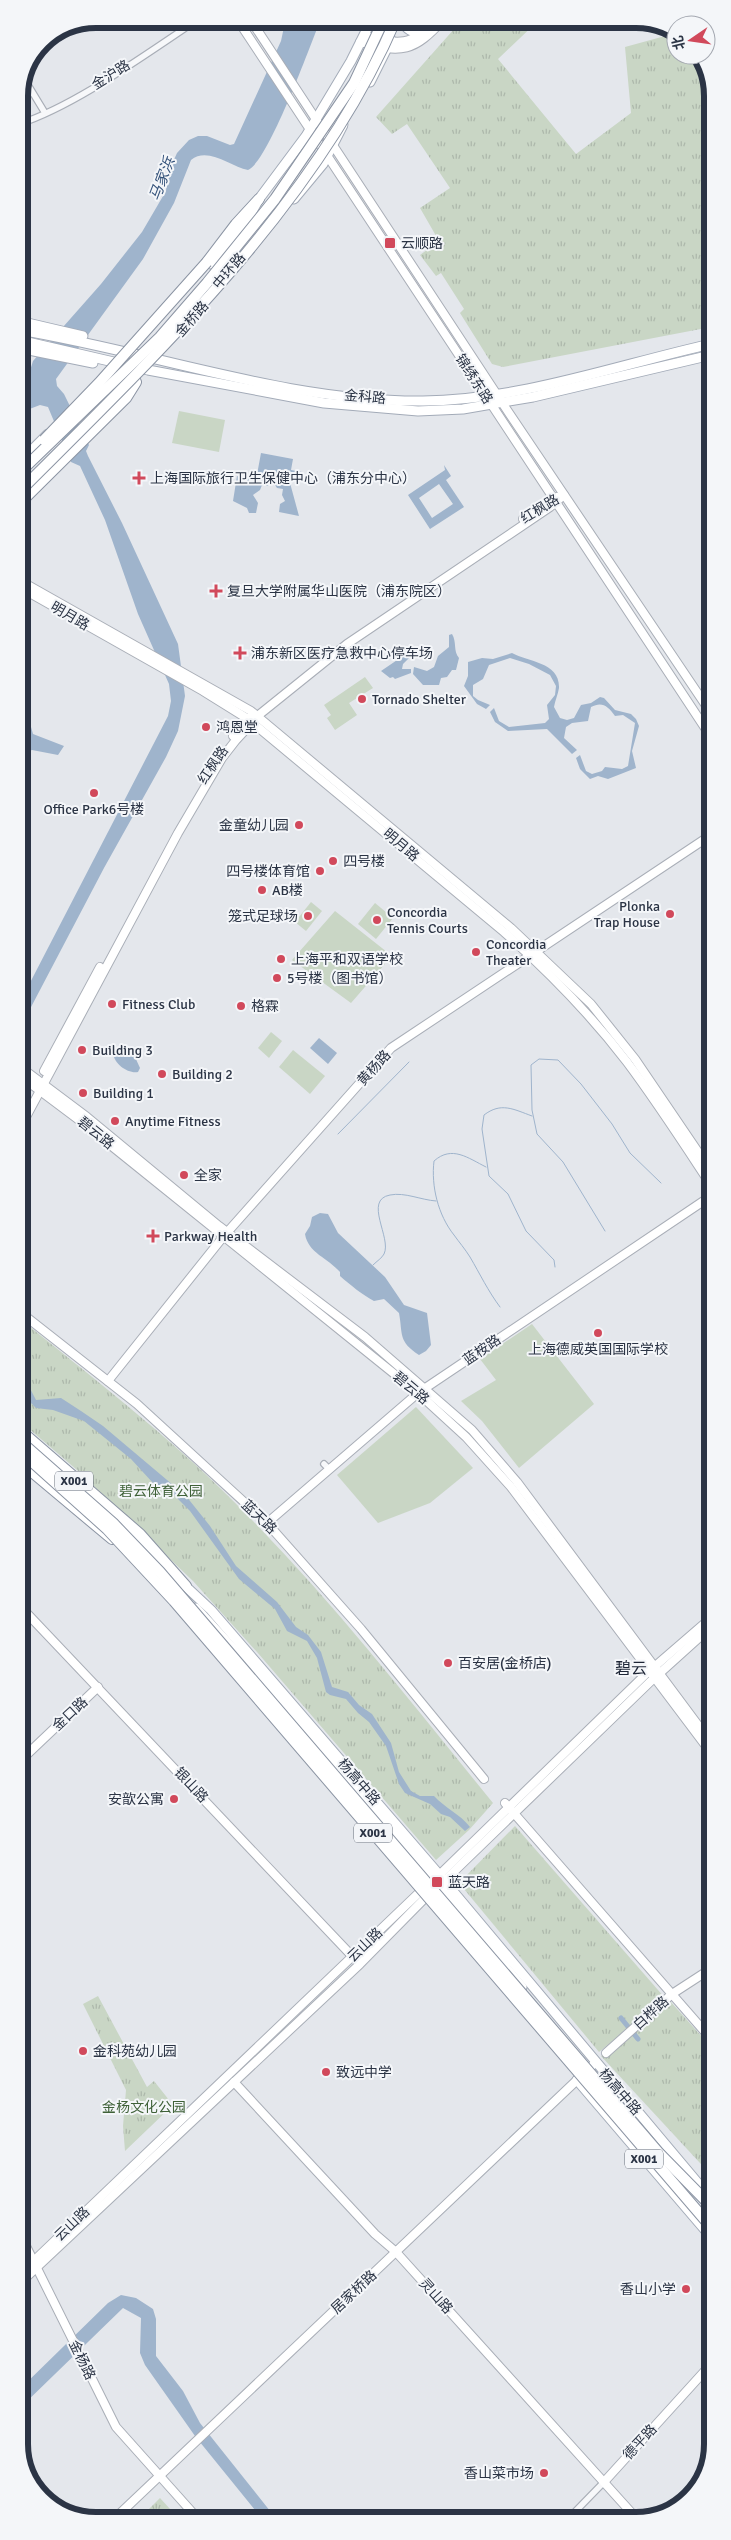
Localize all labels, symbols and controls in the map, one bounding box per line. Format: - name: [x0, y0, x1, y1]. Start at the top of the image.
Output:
- north arrow: [666, 15, 716, 65]
- text: 北: [669, 34, 689, 52]
- street label: 金沪路: [89, 57, 133, 93]
- water label: 马家浜: [146, 153, 179, 203]
- place label: 云顺路: [401, 235, 443, 252]
- marker: 云顺路: [383, 236, 397, 250]
- street label: 中环路: [209, 249, 249, 293]
- street label: 金桥路: [172, 298, 212, 340]
- street label: 锦绣东路: [452, 351, 496, 407]
- street label: 金科路: [343, 387, 387, 407]
- place label: 上海国际旅行卫生保健中心（浦东分中心）: [150, 470, 416, 487]
- marker: 上海国际旅行卫生保健中心（浦东分中心）: [132, 471, 146, 485]
- street label: 红枫路: [518, 491, 562, 527]
- place label: 复旦大学附属华山医院（浦东院区）: [227, 583, 451, 600]
- marker: 复旦大学附属华山医院（浦东院区）: [209, 584, 223, 598]
- street label: 明月路: [48, 598, 92, 634]
- place label: 浦东新区医疗急救中心停车场: [251, 645, 433, 662]
- marker: 浦东新区医疗急救中心停车场: [233, 646, 247, 660]
- place label: Tornado Shelter: [372, 691, 467, 708]
- marker: Tornado Shelter: [356, 693, 368, 705]
- place label: 鸿恩堂: [216, 719, 258, 736]
- marker: 鸿恩堂: [200, 721, 212, 733]
- street label: 红枫路: [194, 743, 232, 787]
- marker: Office Park6号楼: [88, 787, 100, 799]
- place label: Office Park6号楼: [44, 801, 144, 818]
- place label: 金童幼儿园: [219, 817, 289, 834]
- marker: 金童幼儿园: [293, 819, 305, 831]
- street label: 明月路: [379, 825, 423, 865]
- place label: 四号楼: [343, 853, 385, 870]
- marker: 四号楼: [327, 855, 339, 867]
- place label: 四号楼体育馆: [226, 863, 310, 880]
- marker: 四号楼体育馆: [314, 865, 326, 877]
- place label: AB楼: [272, 882, 303, 899]
- marker: AB楼: [256, 884, 268, 896]
- place label: Plonka Trap House: [594, 898, 660, 931]
- place label: Concordia Tennis Courts: [387, 904, 468, 937]
- place label: 笼式足球场: [228, 908, 298, 925]
- marker: Plonka Trap House: [664, 908, 676, 920]
- marker: 笼式足球场: [302, 910, 314, 922]
- marker: Concordia Tennis Courts: [371, 914, 383, 926]
- place label: Concordia Theater: [486, 936, 546, 969]
- marker: Concordia Theater: [470, 946, 482, 958]
- place label: 上海平和双语学校: [291, 951, 403, 968]
- marker: 上海平和双语学校: [275, 953, 287, 965]
- place label: 5号楼（图书馆）: [287, 970, 393, 987]
- marker: 5号楼（图书馆）: [271, 972, 283, 984]
- place label: Fitness Club: [122, 996, 195, 1013]
- marker: Fitness Club: [106, 998, 118, 1010]
- place label: 格霖: [251, 998, 279, 1015]
- marker: 格霖: [235, 1000, 247, 1012]
- place label: Building 3: [92, 1042, 153, 1059]
- marker: Building 3: [76, 1044, 88, 1056]
- street label: 黄杨路: [354, 1047, 394, 1089]
- place label: Building 2: [172, 1066, 233, 1083]
- marker: Building 2: [156, 1068, 168, 1080]
- place label: Building 1: [93, 1085, 154, 1102]
- marker: Building 1: [77, 1087, 89, 1099]
- street label: 碧云路: [74, 1113, 118, 1153]
- place label: Anytime Fitness: [125, 1113, 221, 1130]
- marker: Anytime Fitness: [109, 1115, 121, 1127]
- place label: 全家: [194, 1167, 222, 1184]
- marker: 全家: [178, 1169, 190, 1181]
- place label: Parkway Health: [164, 1228, 257, 1245]
- marker: Parkway Health: [146, 1229, 160, 1243]
- marker: 上海德威英国国际学校: [592, 1327, 604, 1339]
- street label: 蓝桉路: [460, 1331, 504, 1369]
- place label: 上海德威英国国际学校: [528, 1341, 668, 1358]
- street label: 碧云路: [389, 1368, 433, 1408]
- road number: X001: [55, 1472, 93, 1490]
- park label: 碧云体育公园: [119, 1483, 203, 1500]
- street label: 蓝天路: [238, 1496, 280, 1538]
- place label: 百安居(金桥店): [458, 1655, 551, 1672]
- marker: 百安居(金桥店): [442, 1657, 454, 1669]
- district label: 碧云: [615, 1659, 647, 1679]
- street label: 金口路: [49, 1693, 91, 1735]
- street label: 杨高中路: [334, 1755, 384, 1809]
- street label: 银山路: [170, 1764, 212, 1806]
- place label: 安歆公寓: [108, 1791, 164, 1808]
- marker: 安歆公寓: [168, 1793, 180, 1805]
- road number: X001: [354, 1824, 392, 1842]
- place label: 蓝天路: [448, 1874, 490, 1891]
- marker: 蓝天路: [430, 1875, 444, 1889]
- street label: 云山路: [344, 1924, 386, 1966]
- street label: 白桦路: [630, 1993, 672, 2033]
- place label: 金科苑幼儿园: [93, 2043, 177, 2060]
- marker: 金科苑幼儿园: [77, 2045, 89, 2057]
- place label: 致远中学: [336, 2064, 392, 2081]
- street label: 杨高中路: [595, 2065, 645, 2119]
- marker: 致远中学: [320, 2066, 332, 2078]
- park label: 金杨文化公园: [102, 2099, 186, 2116]
- road number: X001: [625, 2150, 663, 2168]
- street label: 云山路: [51, 2203, 93, 2245]
- street label: 居家桥路: [328, 2267, 380, 2317]
- street label: 灵山路: [416, 2275, 456, 2317]
- place label: 香山小学: [620, 2281, 676, 2298]
- marker: 香山小学: [680, 2283, 692, 2295]
- street label: 金杨路: [65, 2337, 99, 2383]
- street label: 德平路: [619, 2421, 661, 2463]
- place label: 香山菜市场: [464, 2465, 534, 2482]
- marker: 香山菜市场: [538, 2467, 550, 2479]

